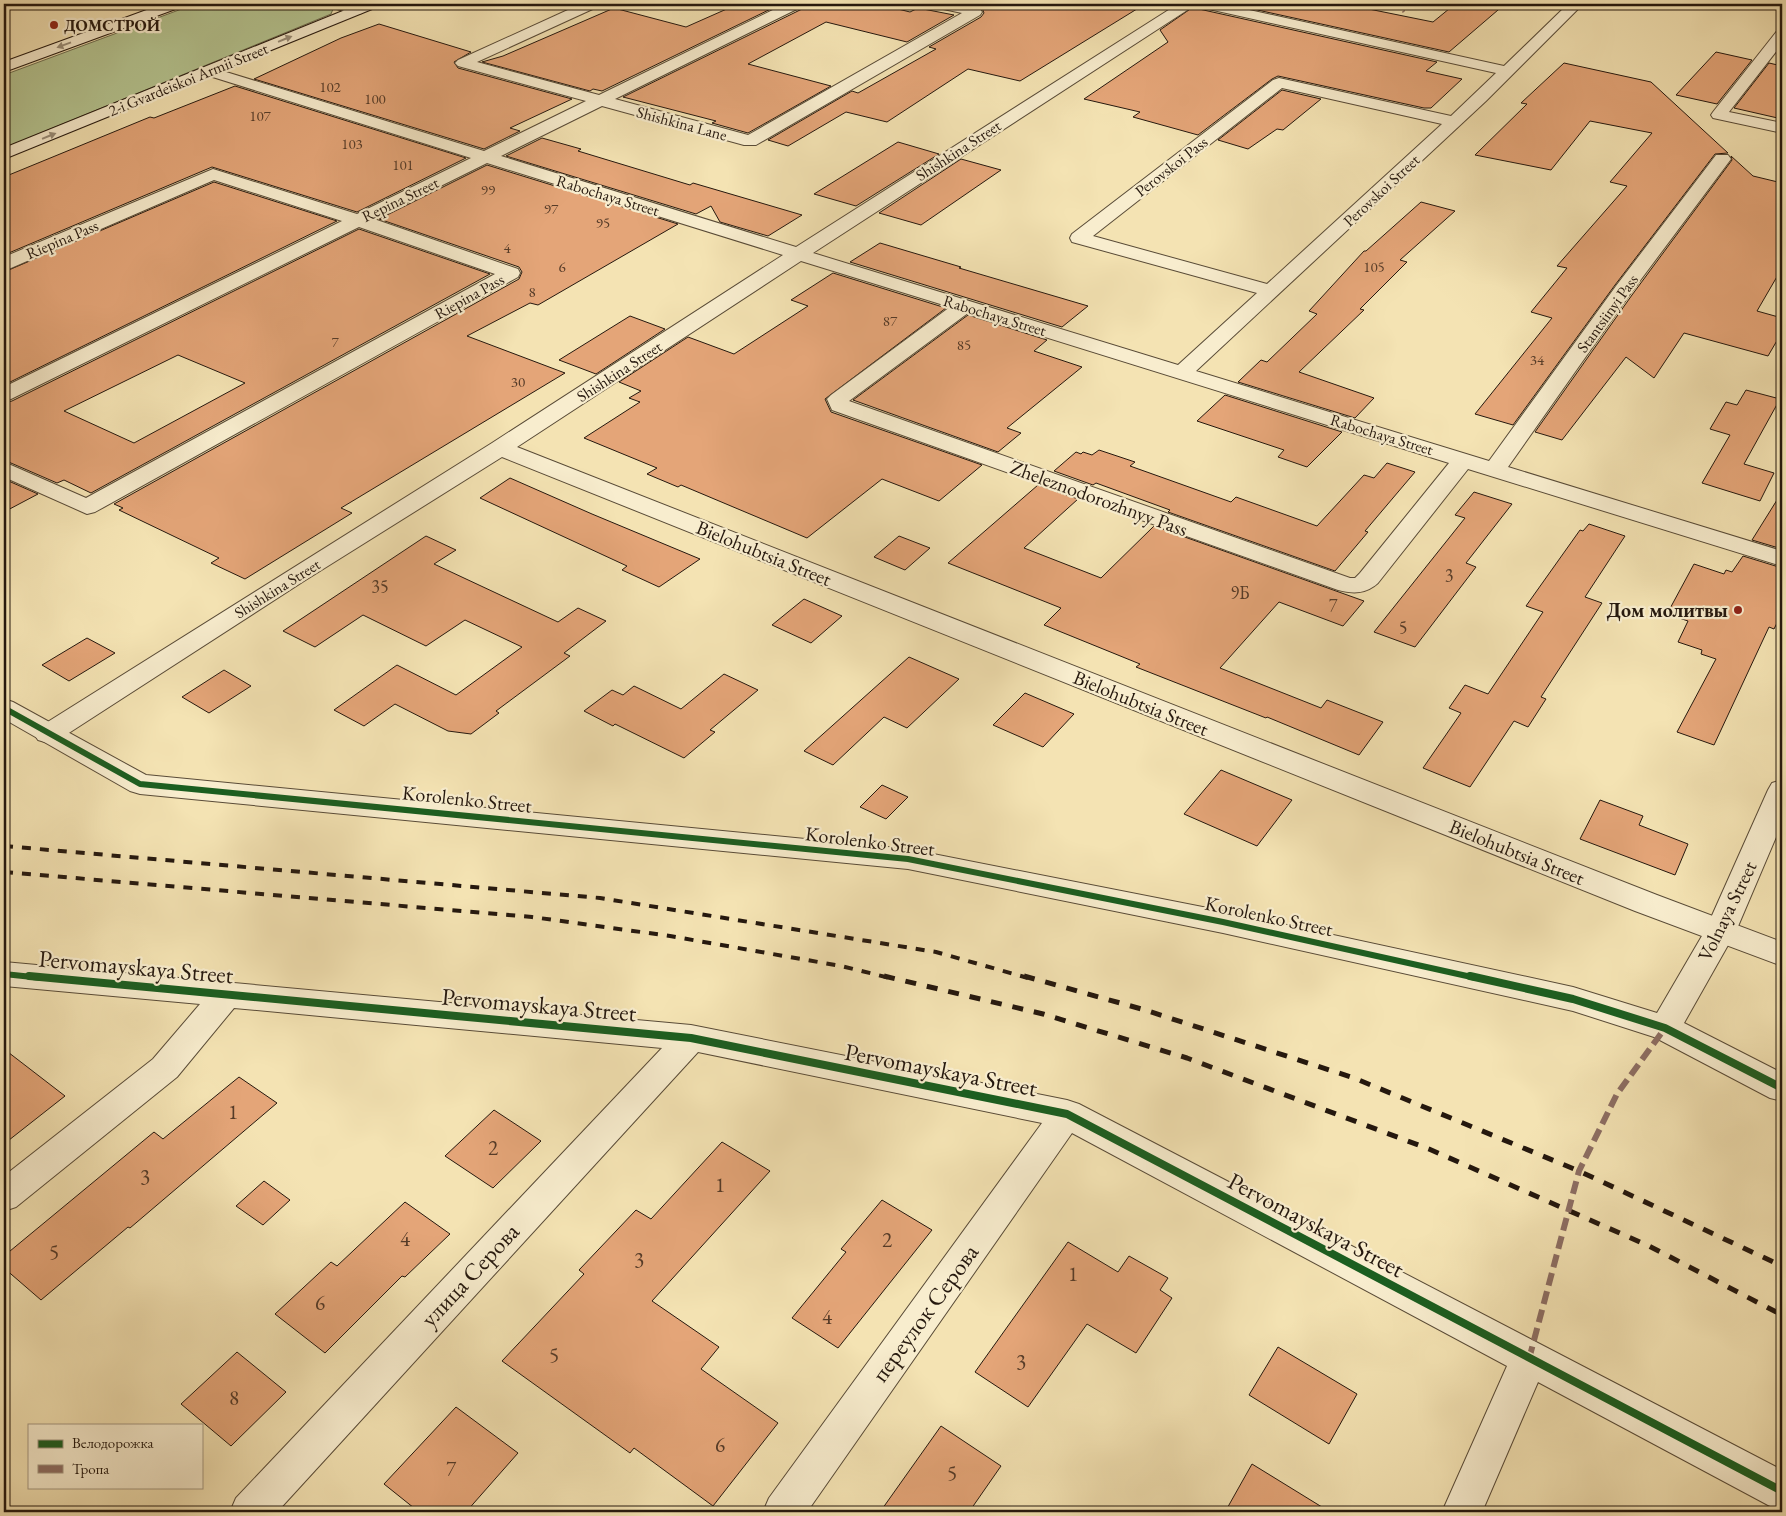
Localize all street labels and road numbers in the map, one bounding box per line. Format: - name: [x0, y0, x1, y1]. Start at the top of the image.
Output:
- street label: 2-i Gvardeiskoi Armii Street: [105, 38, 271, 121]
- street label: Shishkina Lane: [634, 101, 729, 146]
- street label: Shishkina Street: [912, 115, 1005, 186]
- street label: Perovskoi Pass: [1131, 131, 1212, 201]
- street label: Perovskoi Street: [1339, 150, 1424, 231]
- street label: Rabochaya Street: [554, 170, 662, 221]
- street label: Repina Street: [358, 172, 442, 227]
- street label: Riepina Pass: [23, 215, 102, 264]
- street label: Riepina Pass: [431, 269, 508, 324]
- street label: Stantsiinyi Pass: [1572, 270, 1643, 357]
- street label: Rabochaya Street: [941, 290, 1049, 341]
- street label: Shishkina Street: [573, 336, 666, 407]
- street label: Rabochaya Street: [1328, 409, 1436, 460]
- street label: Zheleznodorozhnyy Pass: [1007, 454, 1191, 542]
- street label: Bielohubtsia Street: [693, 514, 836, 592]
- street label: Shishkina Street: [230, 554, 324, 623]
- street label: Bielohubtsia Street: [1070, 664, 1213, 742]
- street label: Korolenko Street: [401, 779, 534, 819]
- street label: Bielohubtsia Street: [1446, 813, 1589, 891]
- street label: Korolenko Street: [804, 820, 937, 862]
- street label: Volnaya Street: [1692, 856, 1763, 965]
- street label: Korolenko Street: [1203, 890, 1336, 942]
- street label: Pervomayskaya Street: [37, 943, 235, 990]
- street label: Pervomayskaya Street: [440, 981, 638, 1028]
- street label: Pervomayskaya Street: [842, 1036, 1040, 1103]
- street label: Pervomayskaya Street: [1223, 1165, 1410, 1284]
- street label: улица Серова: [414, 1216, 526, 1333]
- street label: переулок Серова: [864, 1237, 985, 1388]

